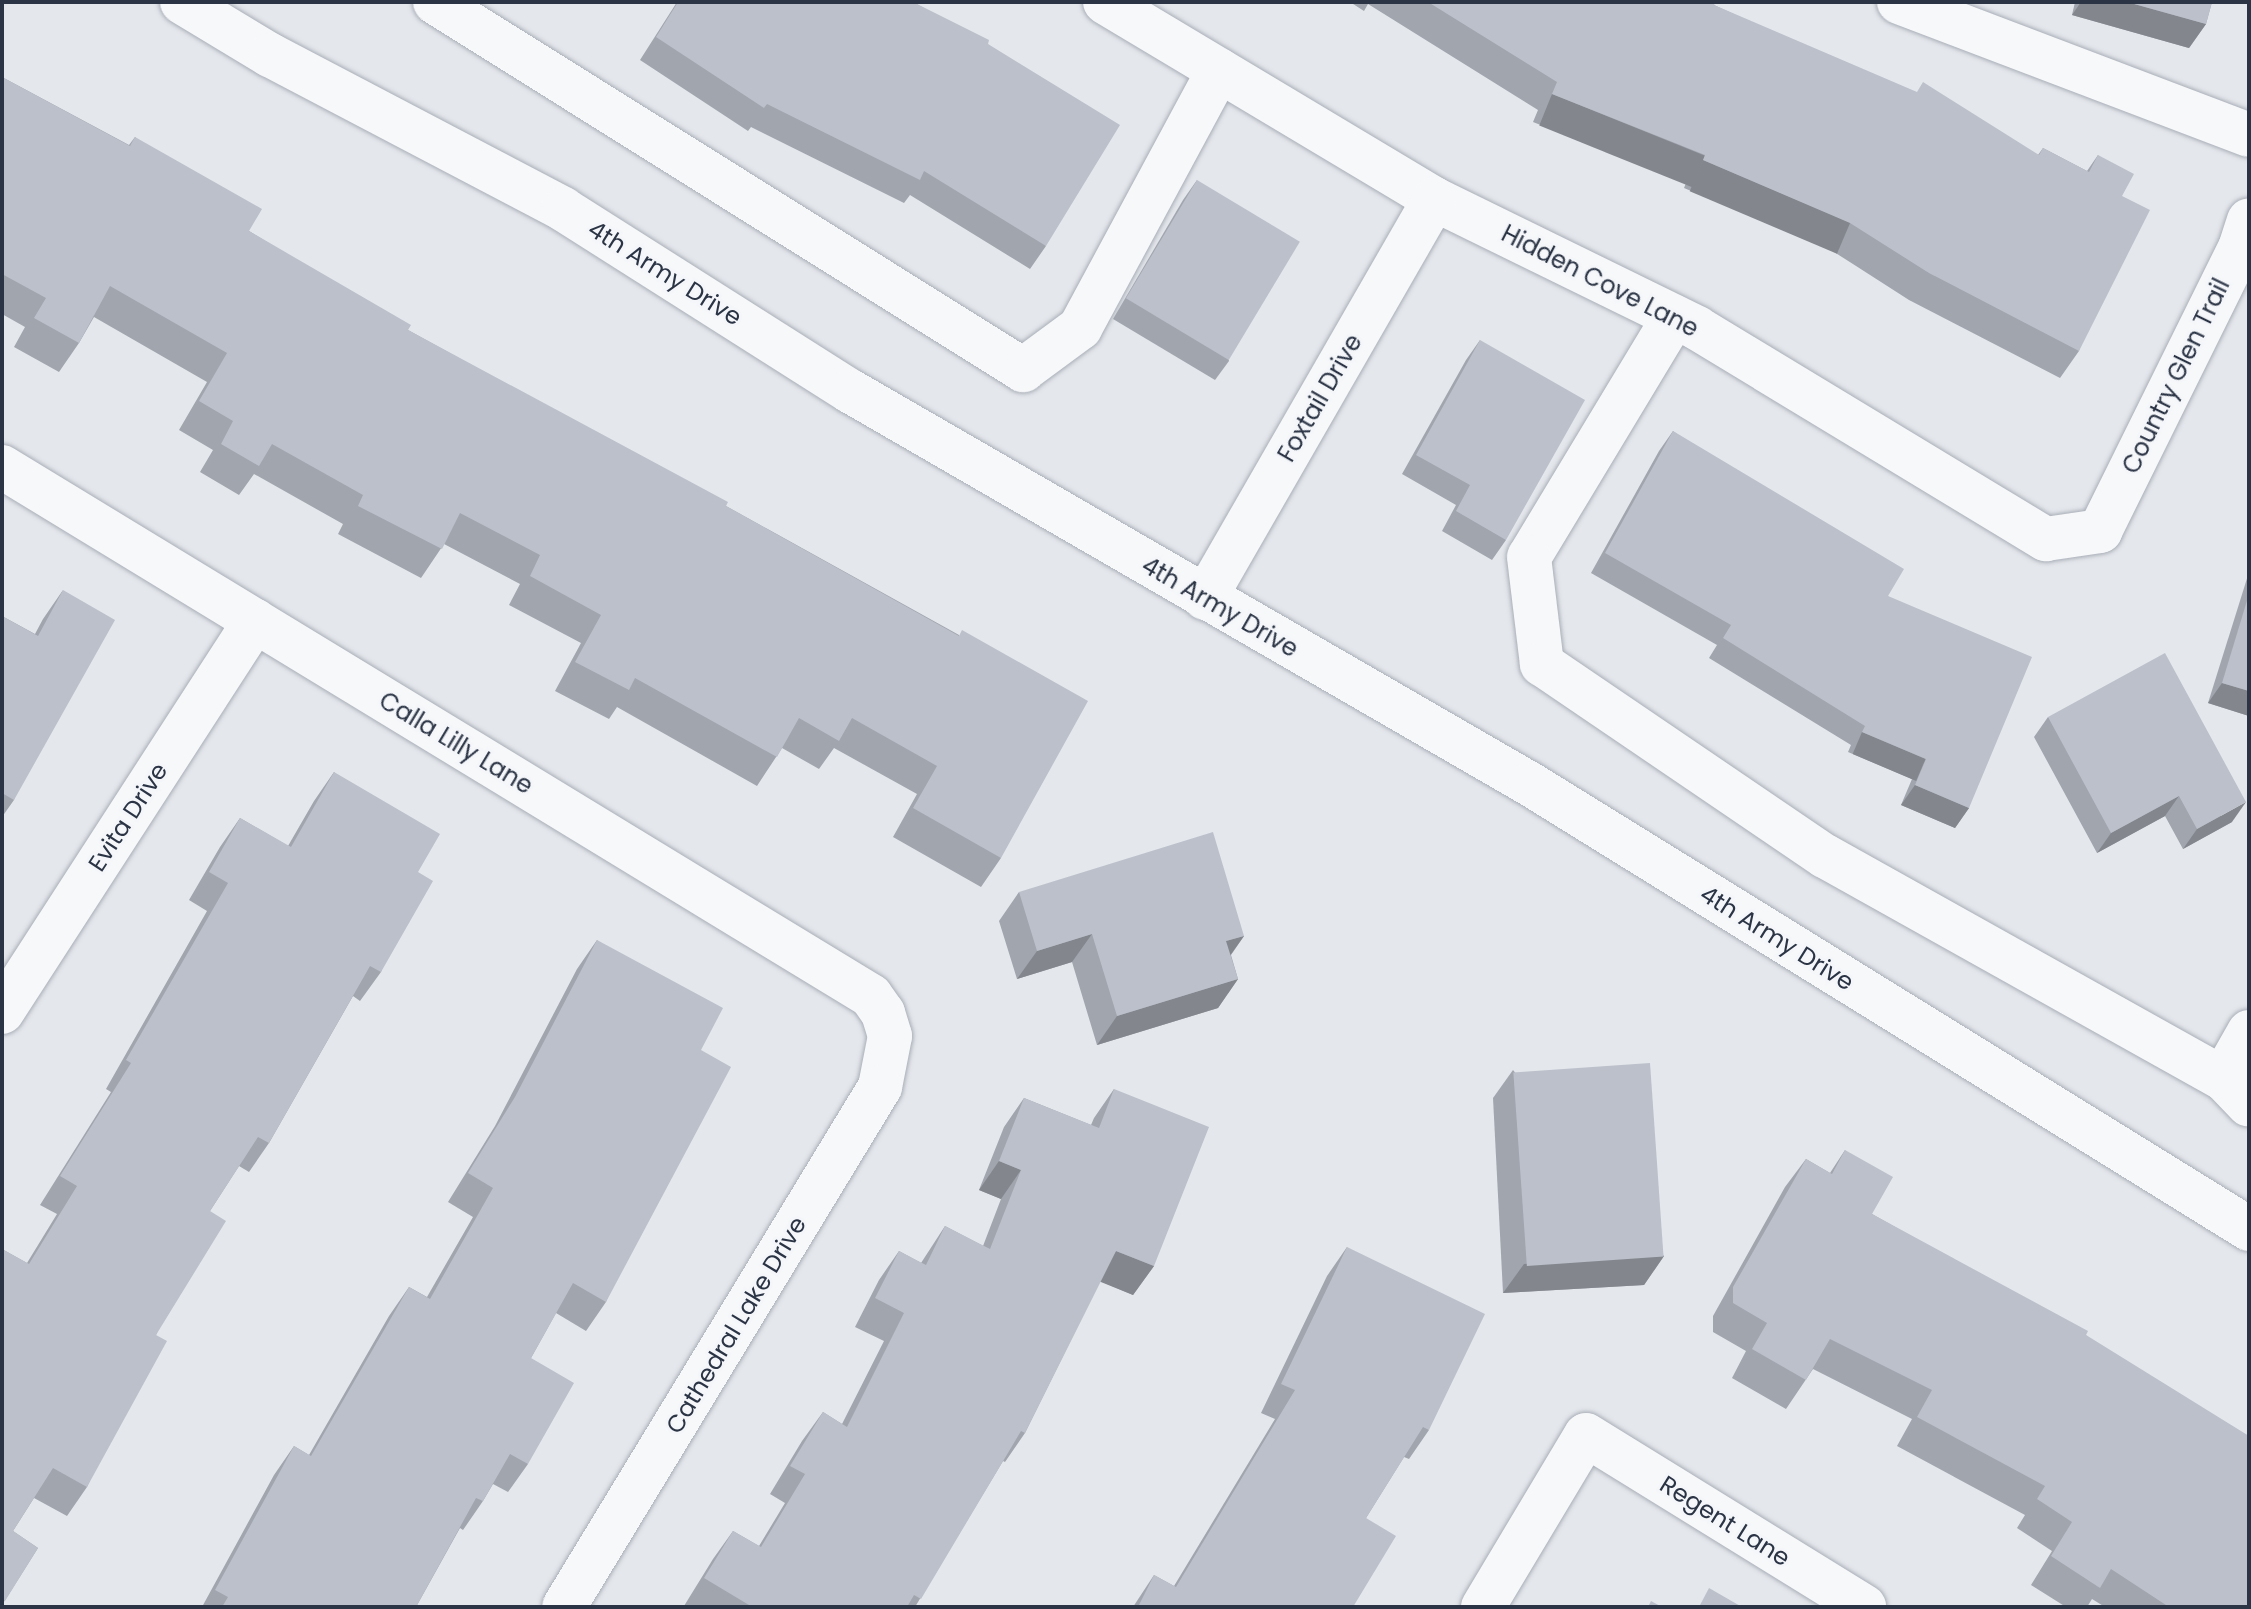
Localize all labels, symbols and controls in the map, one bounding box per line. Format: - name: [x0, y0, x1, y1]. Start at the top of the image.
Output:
- street label: 4th Army Drive: [583, 214, 747, 332]
- street label: Hidden Cove Lane: [1497, 219, 1703, 343]
- street label: Country Glen Trail: [2116, 274, 2236, 478]
- street label: Foxtail Drive: [1272, 329, 1368, 467]
- street label: 4th Army Drive: [1137, 551, 1303, 663]
- street label: Calla Lilly Lane: [374, 686, 538, 800]
- street label: Evita Drive: [82, 757, 174, 877]
- street label: 4th Army Drive: [1695, 879, 1859, 997]
- street label: Cathedral Lake Drive: [660, 1211, 812, 1439]
- street label: Regent Lane: [1655, 1470, 1795, 1572]

